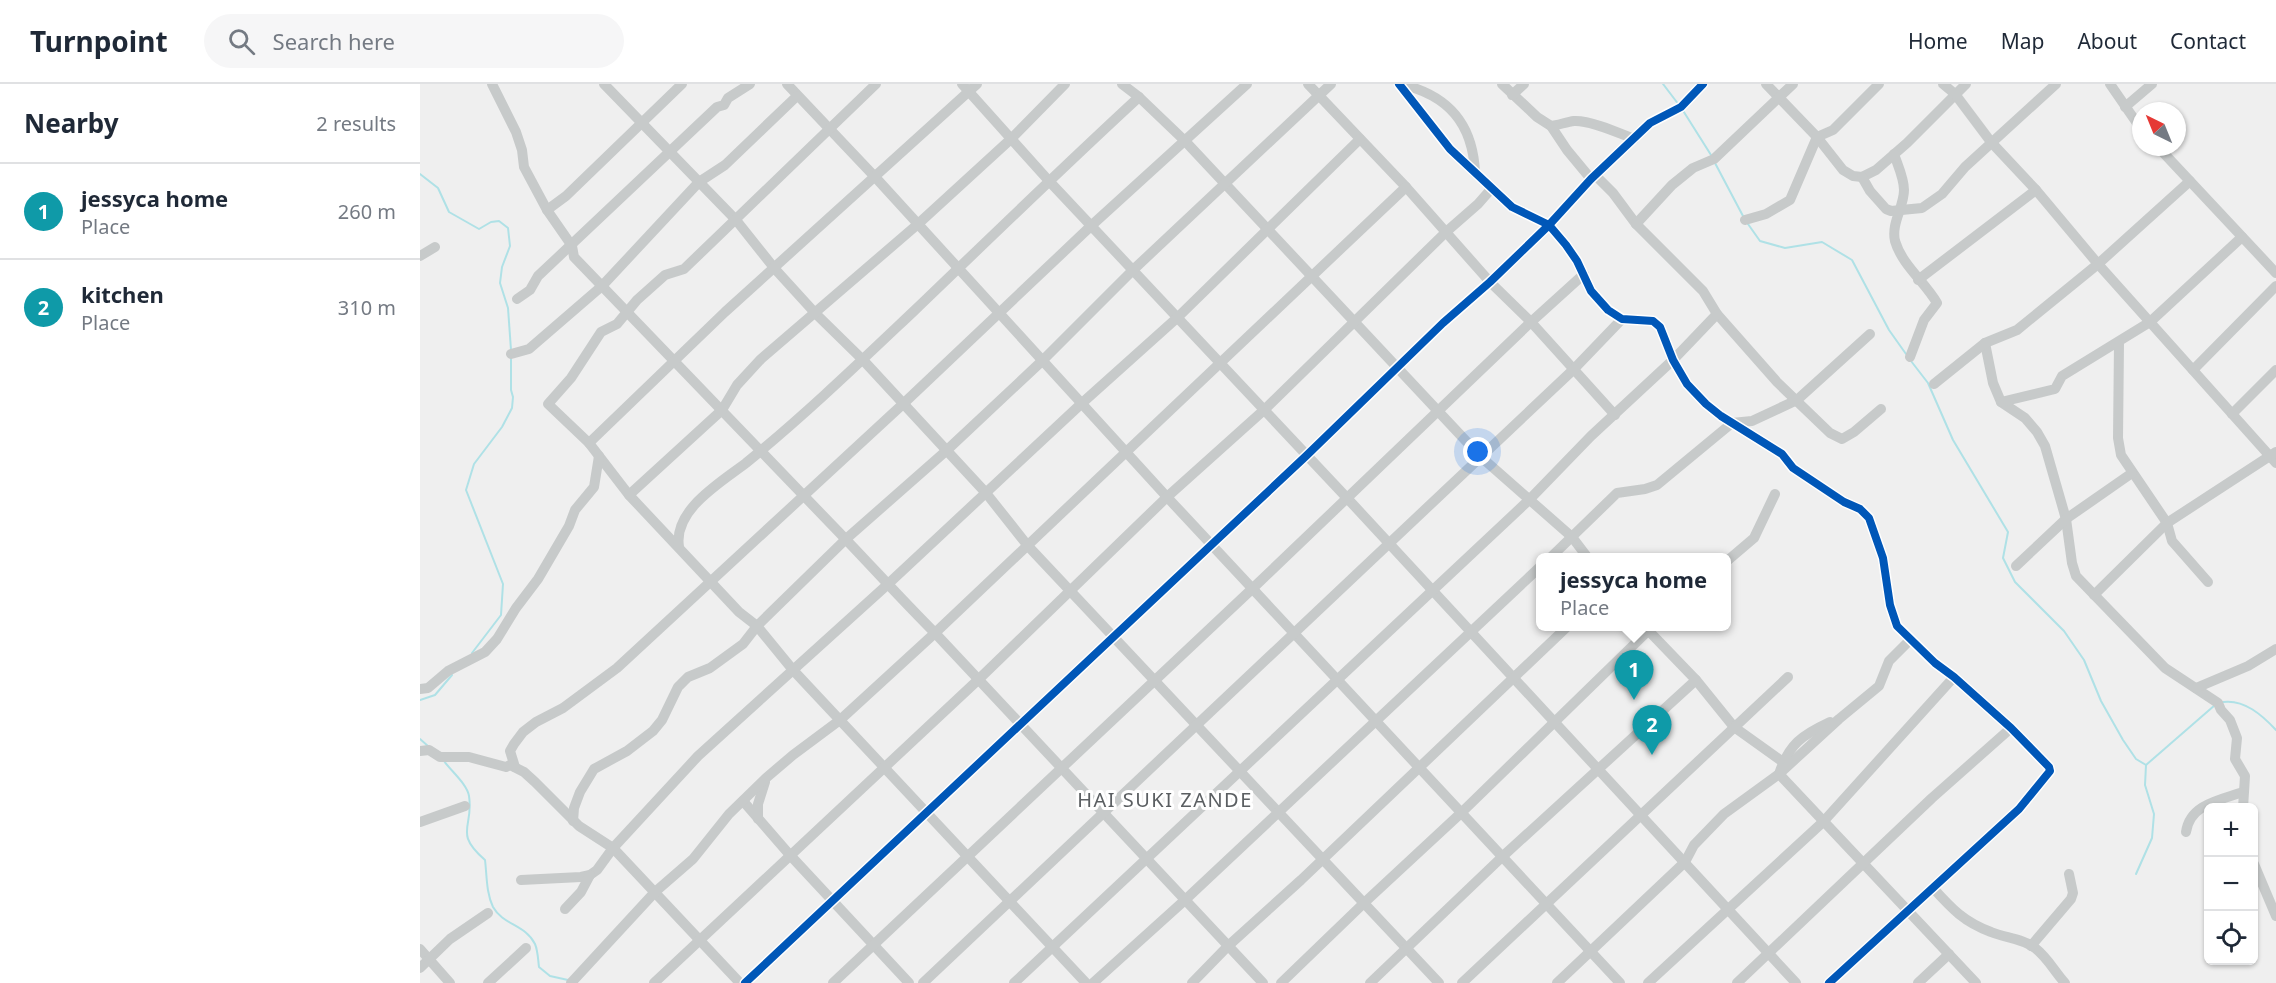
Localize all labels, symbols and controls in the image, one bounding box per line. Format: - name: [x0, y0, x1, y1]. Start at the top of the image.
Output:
- search box: [204, 14, 624, 68]
- text: Turnpoint: [30, 22, 168, 60]
- icon: search: [225, 25, 258, 58]
- text: Search here: [273, 26, 395, 56]
- text: Home: [1908, 27, 1968, 55]
- text: Map: [2001, 27, 2044, 55]
- text: About: [2077, 27, 2137, 55]
- text: Contact: [2170, 27, 2246, 55]
- north arrow: [2132, 102, 2186, 156]
- text: Nearby: [24, 105, 119, 141]
- text: 2 results: [316, 110, 396, 137]
- text: jessyca home: [81, 183, 228, 213]
- text: 1: [38, 198, 49, 225]
- text: 260 m: [338, 198, 396, 225]
- text: Place: [81, 213, 130, 240]
- text: kitchen: [81, 279, 164, 309]
- text: 2: [38, 294, 49, 321]
- text: 310 m: [338, 294, 396, 321]
- text: Place: [81, 309, 130, 336]
- your location: [1463, 437, 1492, 466]
- popup: [1536, 553, 1731, 631]
- text: jessyca home: [1560, 564, 1707, 594]
- text: Place: [1560, 594, 1609, 621]
- pin: 1: [1614, 650, 1654, 700]
- pin: 2: [1632, 706, 1672, 755]
- district label: HAI SUKI ZANDE: [1077, 786, 1253, 813]
- map controls: [2204, 803, 2258, 965]
- button: +: [2204, 803, 2258, 857]
- button: −: [2204, 857, 2258, 911]
- button: locate: [2204, 911, 2258, 965]

